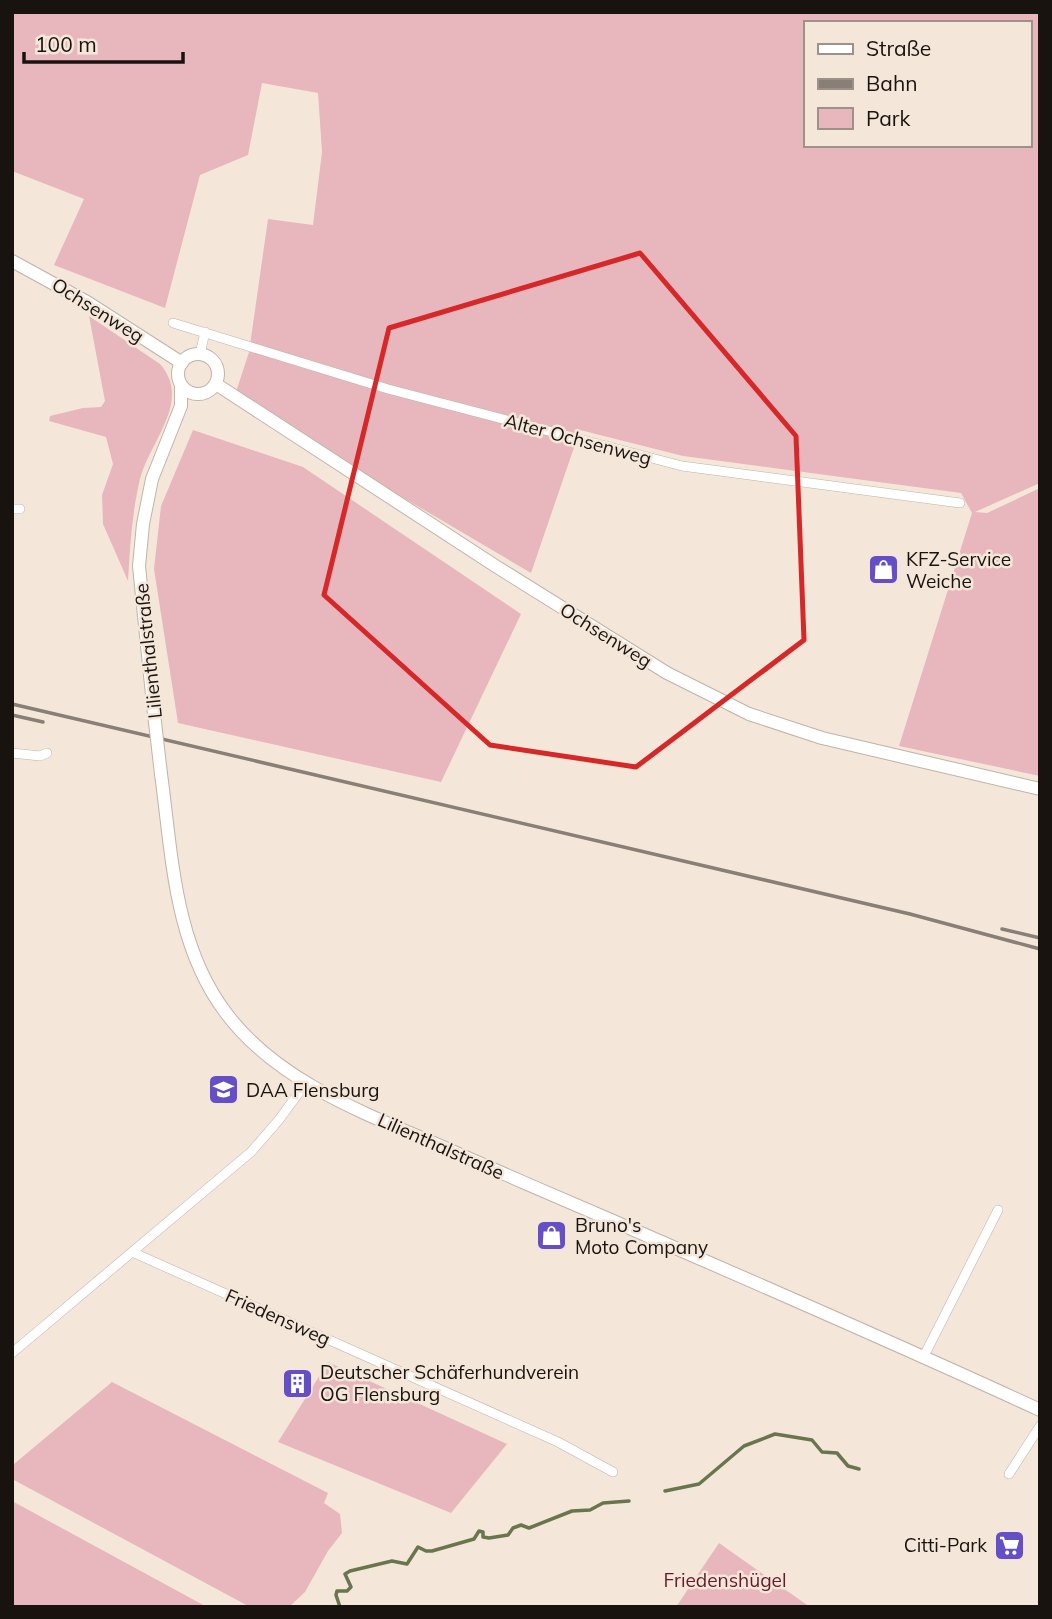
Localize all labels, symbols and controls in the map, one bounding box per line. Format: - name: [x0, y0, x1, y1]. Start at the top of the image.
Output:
- scale bar: [24, 21, 184, 65]
- legend: [804, 21, 1031, 147]
- text: 100 m: [35, 31, 97, 57]
- text: Straße: [866, 35, 931, 61]
- text: Bahn: [866, 70, 918, 96]
- text: Park: [866, 105, 910, 131]
- street label: Ochsenweg: [47, 272, 149, 348]
- street label: Alter Ochsenweg: [502, 408, 654, 470]
- place label: KFZ-Service Weiche: [906, 547, 1011, 593]
- shop icon: KFZ-Service Weiche: [866, 553, 900, 587]
- street label: Lilienthalstraße: [129, 582, 167, 720]
- street label: Ochsenweg: [555, 597, 657, 673]
- school or university icon: DAA Flensburg: [206, 1073, 240, 1107]
- place label: DAA Flensburg: [246, 1078, 380, 1102]
- street label: Lilienthalstraße: [374, 1107, 508, 1185]
- place label: Bruno's Moto Company: [575, 1213, 708, 1259]
- shop icon: Bruno's Moto Company: [535, 1219, 569, 1253]
- street label: Friedensweg: [222, 1283, 334, 1351]
- place label: Deutscher Schäferhundverein OG Flensburg: [320, 1360, 579, 1406]
- building icon: Deutscher Schäferhundverein OG Flensburg: [280, 1366, 314, 1400]
- supermarket icon: Citti-Park: [993, 1528, 1027, 1562]
- place label: Citti-Park: [904, 1533, 987, 1557]
- park label: Friedenshügel: [664, 1568, 786, 1592]

